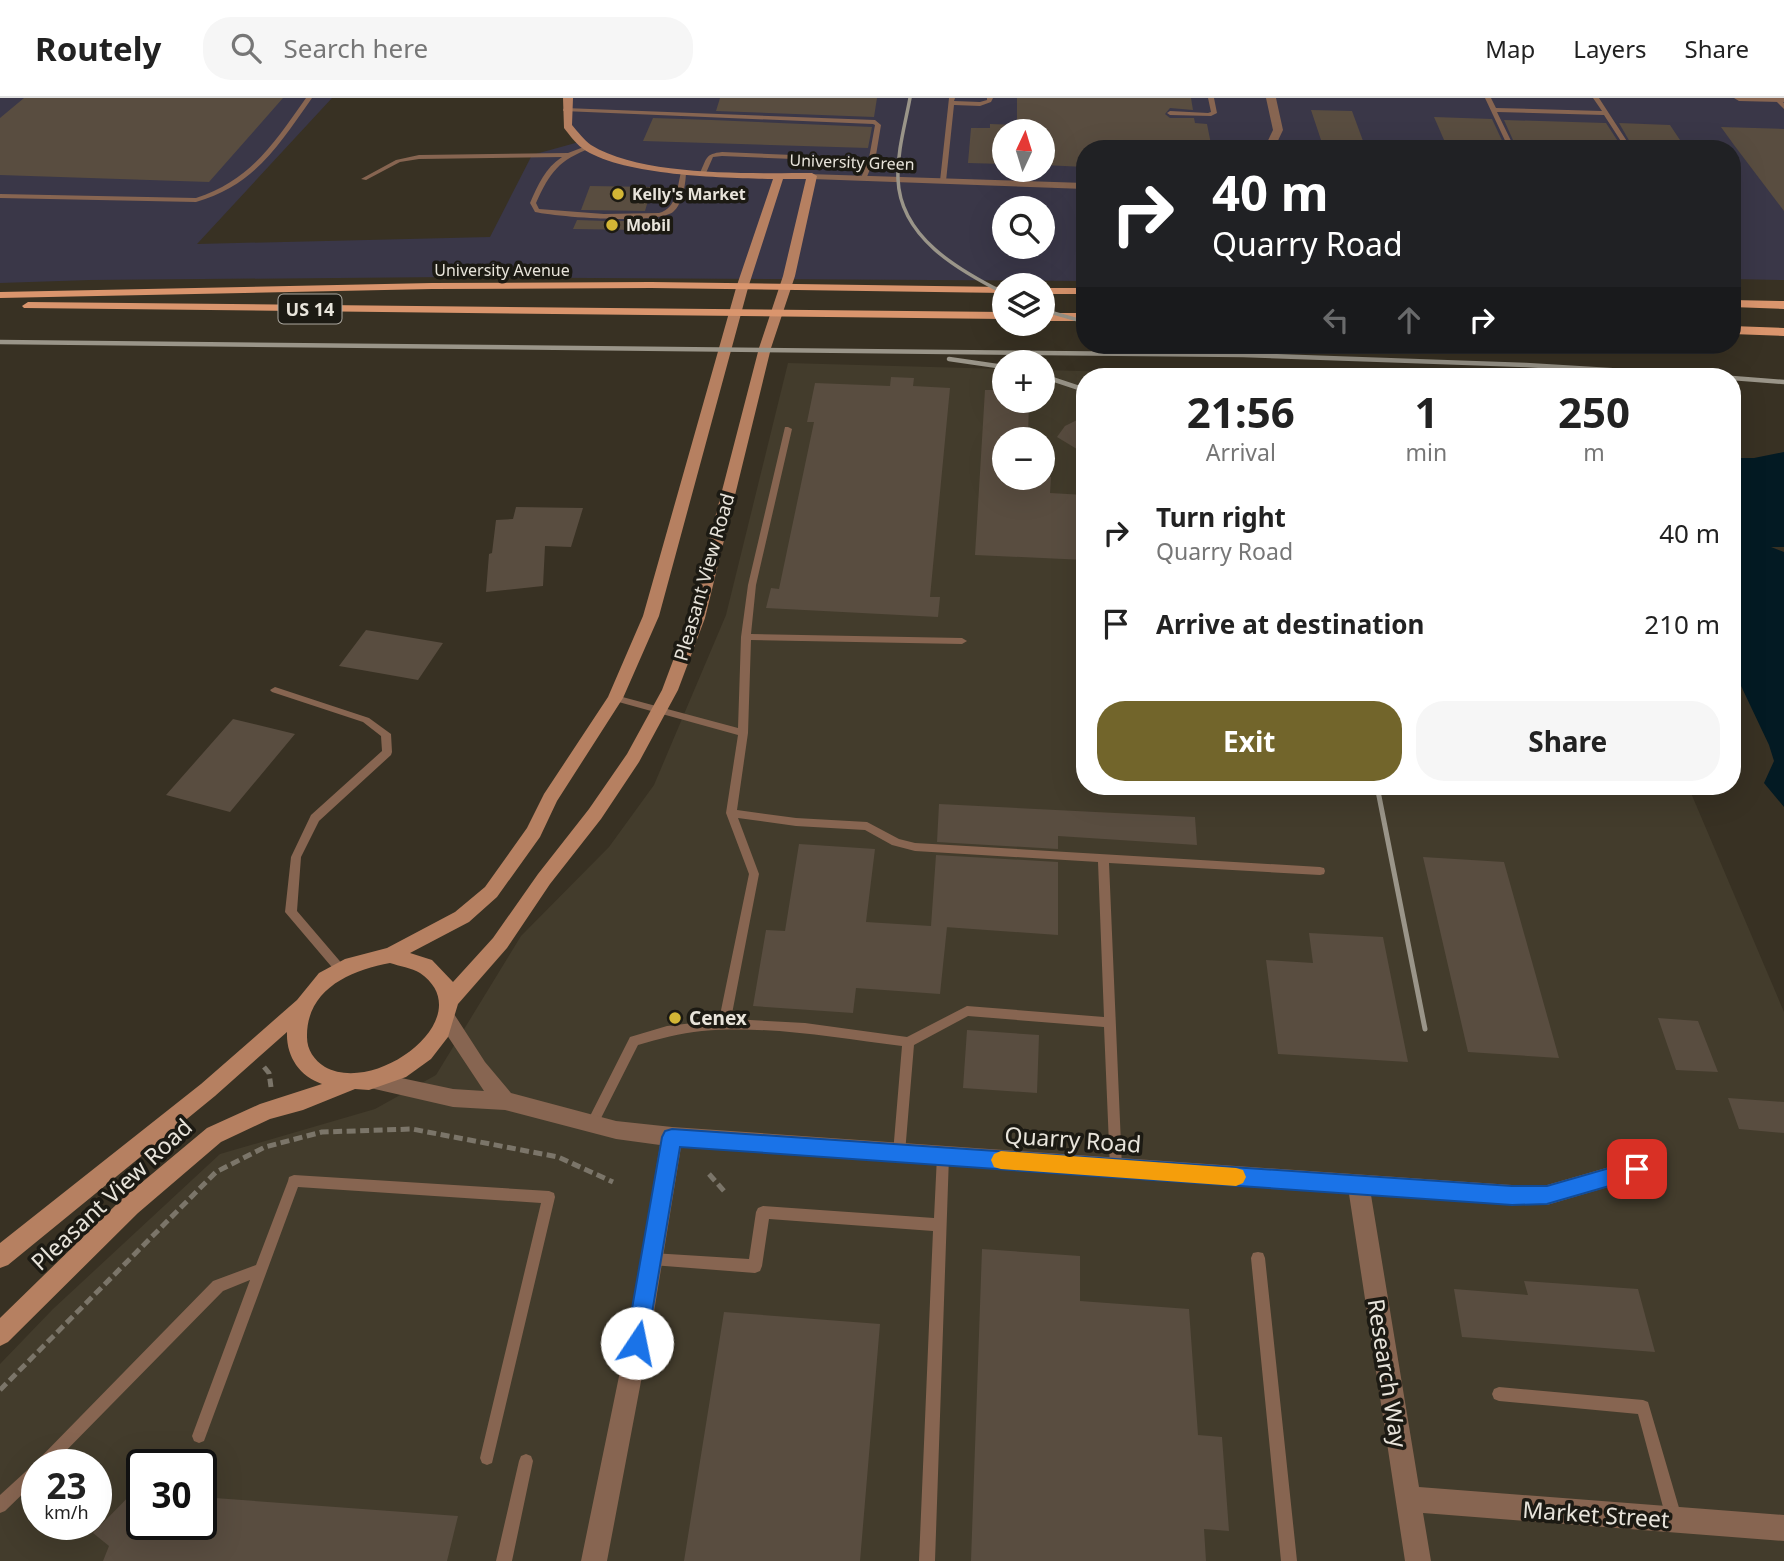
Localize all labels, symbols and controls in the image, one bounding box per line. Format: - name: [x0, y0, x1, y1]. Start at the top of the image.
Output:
- search box: [203, 17, 693, 80]
- text: Routely: [35, 26, 161, 71]
- icon: search: [227, 29, 265, 67]
- text: Search here: [283, 30, 428, 66]
- text: Map: [1485, 32, 1535, 65]
- text: Layers: [1573, 32, 1647, 65]
- text: Share: [1685, 32, 1749, 65]
- north arrow: [992, 119, 1055, 182]
- map controls: [992, 119, 1055, 490]
- street label: University Green: [789, 149, 915, 175]
- text: 40 m: [1212, 159, 1329, 225]
- icon: right: [1097, 168, 1188, 259]
- place label: Kelly's Market: [632, 183, 746, 205]
- marker: Kelly's Market: [610, 186, 626, 202]
- button: search: [992, 196, 1055, 259]
- place label: Mobil: [626, 214, 671, 236]
- marker: Mobil: [604, 217, 620, 233]
- text: Quarry Road: [1212, 222, 1403, 265]
- street label: University Avenue: [434, 259, 570, 281]
- button: layers: [992, 273, 1055, 336]
- road number: US 14: [278, 294, 342, 324]
- icon: left: [1317, 301, 1355, 339]
- icon: ahead: [1390, 301, 1428, 339]
- icon: right: [1463, 301, 1501, 339]
- button: +: [992, 350, 1055, 413]
- text: 21:56: [1187, 383, 1295, 440]
- text: 1: [1414, 383, 1438, 440]
- text: 250: [1558, 383, 1630, 440]
- button: −: [992, 427, 1055, 490]
- text: Arrival: [1206, 436, 1276, 468]
- text: min: [1406, 436, 1447, 468]
- text: m: [1583, 436, 1605, 468]
- street label: Pleasant View Road: [668, 490, 740, 664]
- text: Turn right: [1156, 499, 1286, 535]
- icon: right: [1097, 514, 1135, 552]
- text: 40 m: [1659, 515, 1720, 551]
- text: Quarry Road: [1156, 535, 1293, 567]
- icon: arrive: [1097, 605, 1135, 643]
- text: Arrive at destination: [1156, 606, 1425, 642]
- text: 210 m: [1644, 606, 1720, 642]
- button: Exit: [1097, 701, 1402, 781]
- button: Share: [1416, 701, 1720, 781]
- place label: Cenex: [689, 1005, 747, 1031]
- marker: Cenex: [667, 1010, 683, 1026]
- street label: Pleasant View Road: [23, 1111, 199, 1277]
- street label: Quarry Road: [1004, 1118, 1142, 1160]
- pin: [1607, 1139, 1667, 1199]
- icon: arrive: [1618, 1150, 1656, 1188]
- street label: Research Way: [1360, 1296, 1416, 1450]
- position arrow: [600, 1306, 674, 1380]
- speed limit sign: 30: [126, 1449, 217, 1540]
- text: 23: [46, 1462, 87, 1509]
- street label: Market Street: [1522, 1493, 1670, 1535]
- text: km/h: [44, 1500, 89, 1524]

